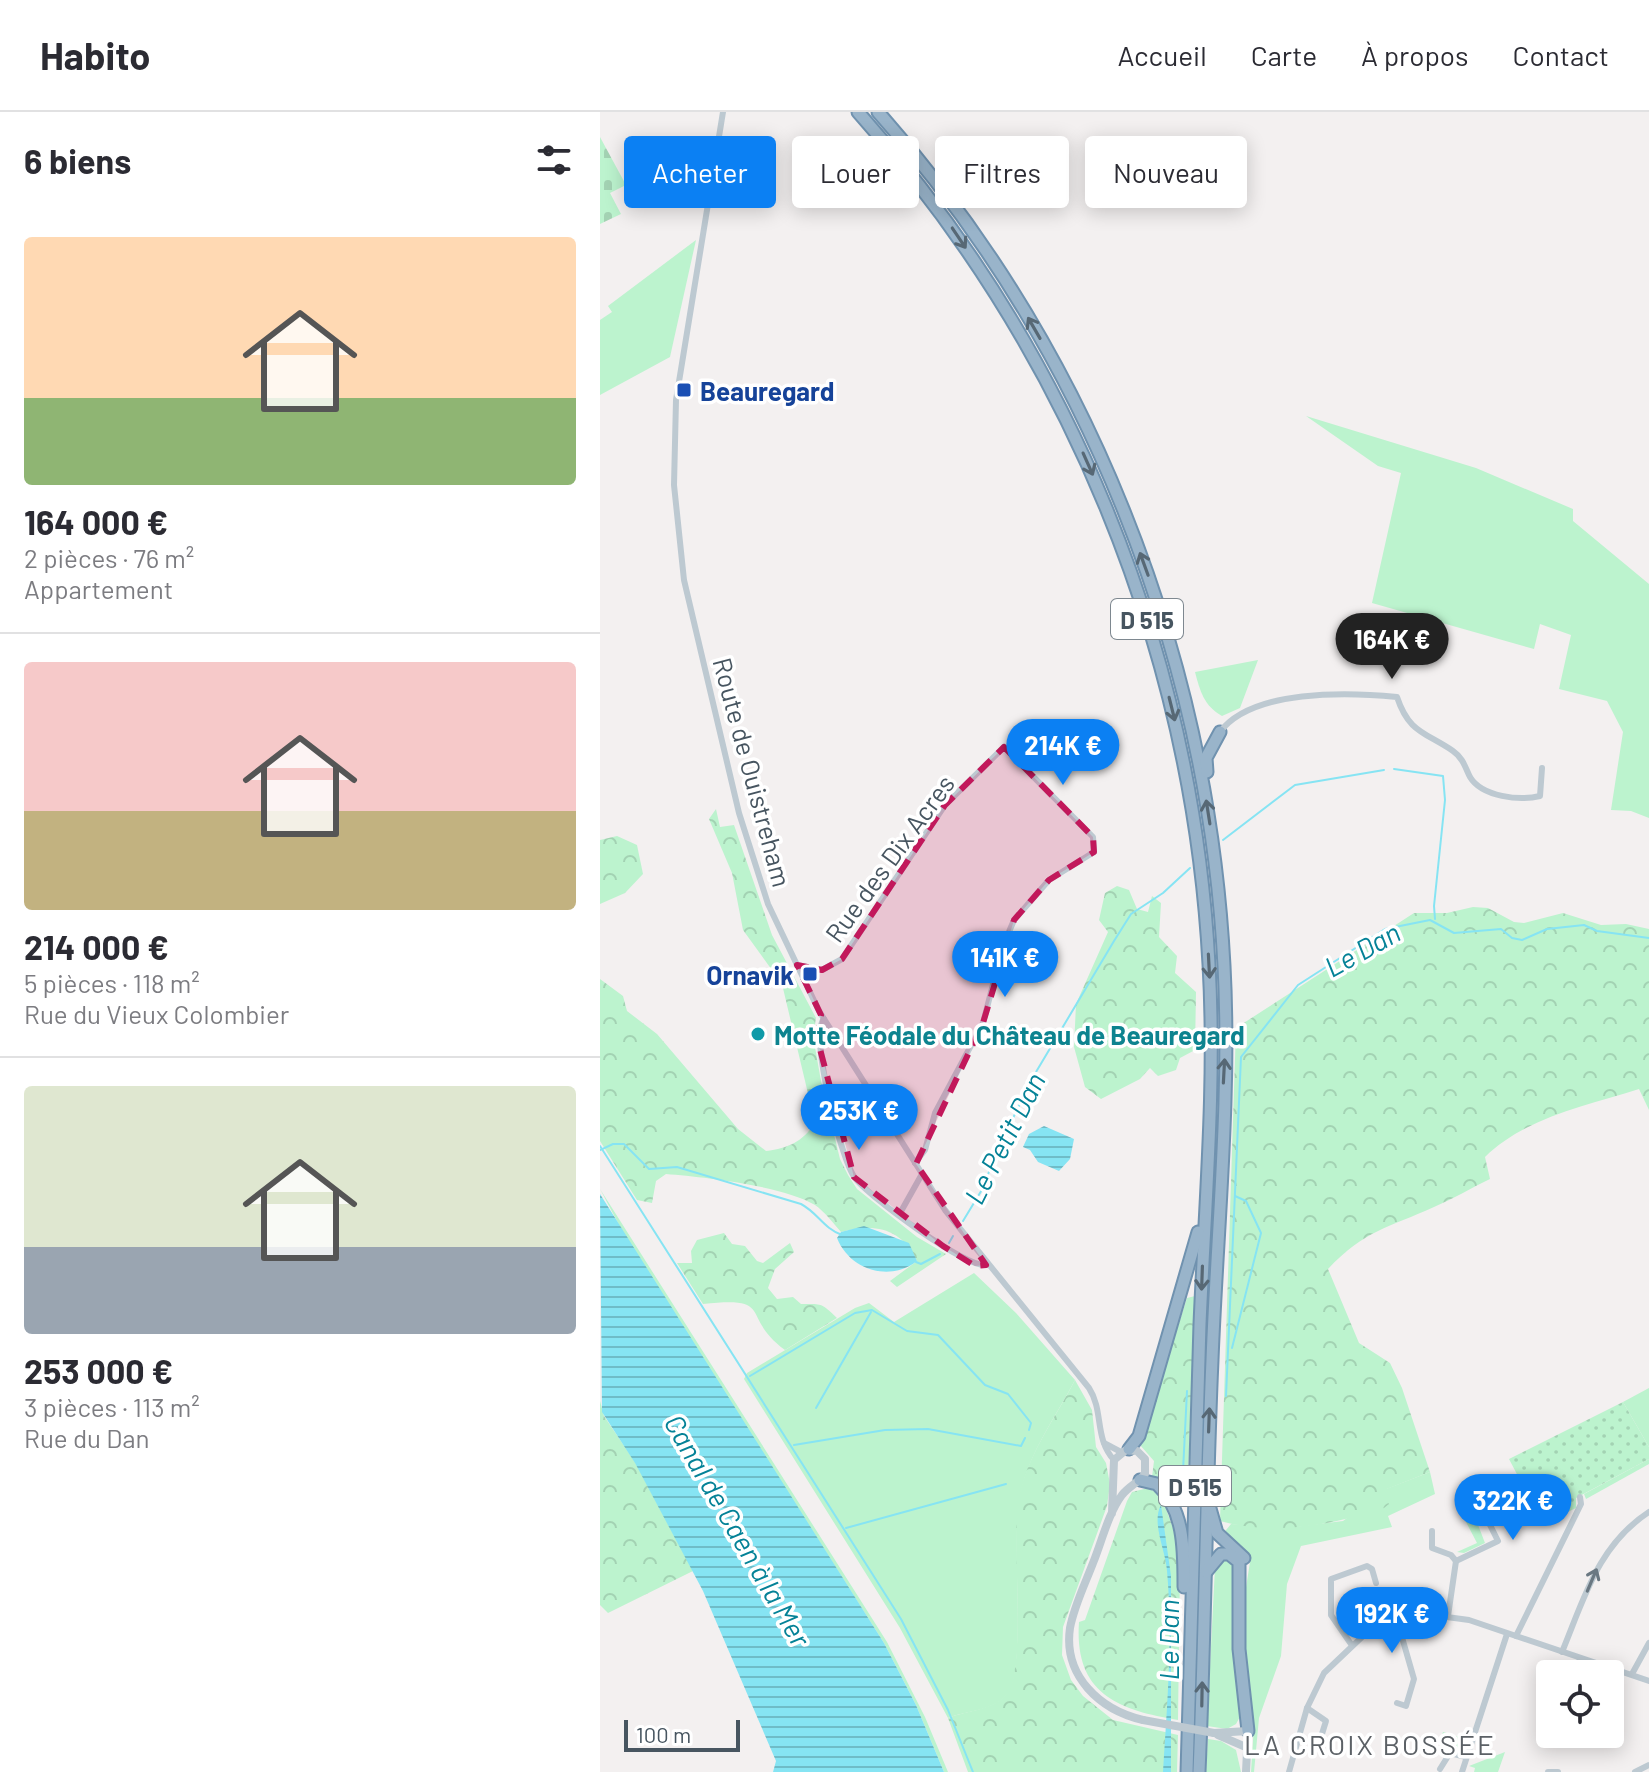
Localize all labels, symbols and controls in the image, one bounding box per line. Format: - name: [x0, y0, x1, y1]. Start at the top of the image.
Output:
- text: Habito: [40, 32, 150, 78]
- text: Accueil: [1117, 38, 1207, 72]
- text: Carte: [1251, 38, 1317, 72]
- text: À propos: [1361, 38, 1468, 72]
- text: Contact: [1512, 38, 1609, 72]
- chip: Acheter: [624, 136, 776, 208]
- chip: Louer: [792, 136, 919, 208]
- chip: Filtres: [935, 136, 1069, 208]
- chip: Nouveau: [1085, 136, 1247, 208]
- icon: filters: [532, 138, 576, 182]
- text: 6 biens: [24, 140, 131, 181]
- one-way arrow: [951, 227, 967, 249]
- icon: home: [228, 289, 372, 433]
- one-way arrow: [1026, 317, 1042, 340]
- place label: Beauregard: [700, 375, 834, 406]
- marker: Beauregard: [675, 381, 693, 399]
- one-way arrow: [1081, 452, 1096, 476]
- text: 164 000 €: [24, 501, 168, 542]
- text: 2 pièces · 76 m²: [24, 542, 194, 573]
- one-way arrow: [1136, 552, 1150, 577]
- text: Appartement: [24, 573, 173, 604]
- road number: D 515: [1111, 599, 1183, 639]
- pin: 164K €: [1327, 613, 1457, 681]
- text: 164K €: [1354, 623, 1430, 654]
- street label: Route de Ouistreham: [707, 654, 799, 890]
- one-way arrow: [1166, 696, 1181, 722]
- icon: home: [228, 714, 372, 858]
- pin: 214K €: [998, 719, 1128, 787]
- text: 214K €: [1024, 729, 1102, 760]
- street label: Rue des Dix Acres: [818, 768, 960, 948]
- one-way arrow: [1199, 800, 1214, 825]
- water label: Le Dan: [1318, 914, 1406, 984]
- text: 214 000 €: [24, 926, 169, 967]
- pin: 141K €: [940, 931, 1070, 999]
- text: 141K €: [970, 941, 1040, 972]
- one-way arrow: [1202, 952, 1217, 979]
- place label: Ornavik: [706, 959, 794, 990]
- marker: Ornavik: [801, 965, 819, 983]
- text: 5 pièces · 118 m²: [24, 967, 200, 998]
- text: Rue du Vieux Colombier: [24, 998, 289, 1029]
- place label: Motte Féodale du Château de Beauregard: [774, 1019, 1245, 1050]
- marker: Motte Féodale du Château de Beauregard: [749, 1025, 767, 1043]
- one-way arrow: [1217, 1058, 1232, 1085]
- water label: Le Petit Dan: [956, 1067, 1052, 1209]
- pin: 253K €: [794, 1084, 924, 1152]
- text: 253K €: [819, 1094, 899, 1125]
- icon: home: [228, 1138, 372, 1282]
- one-way arrow: [1195, 1264, 1210, 1291]
- text: 253 000 €: [24, 1350, 173, 1391]
- text: 3 pièces · 113 m²: [24, 1391, 200, 1422]
- one-way arrow: [1202, 1407, 1217, 1434]
- water label: Canal de Caen à la Mer: [658, 1408, 819, 1653]
- text: Rue du Dan: [24, 1422, 149, 1453]
- road number: D 515: [1159, 1466, 1231, 1506]
- pin: 322K €: [1448, 1474, 1578, 1542]
- text: 322K €: [1472, 1484, 1554, 1515]
- one-way arrow: [1586, 1568, 1601, 1593]
- pin: 192K €: [1327, 1587, 1457, 1655]
- text: 192K €: [1354, 1597, 1430, 1628]
- water label: Le Dan: [1151, 1599, 1185, 1681]
- map controls: [1536, 1660, 1624, 1748]
- button: locate: [1536, 1660, 1624, 1748]
- one-way arrow: [1194, 1681, 1210, 1708]
- scale bar: [624, 1716, 740, 1752]
- text: 100 m: [636, 1721, 691, 1747]
- district label: LA CROIX BOSSÉE: [1244, 1727, 1496, 1761]

